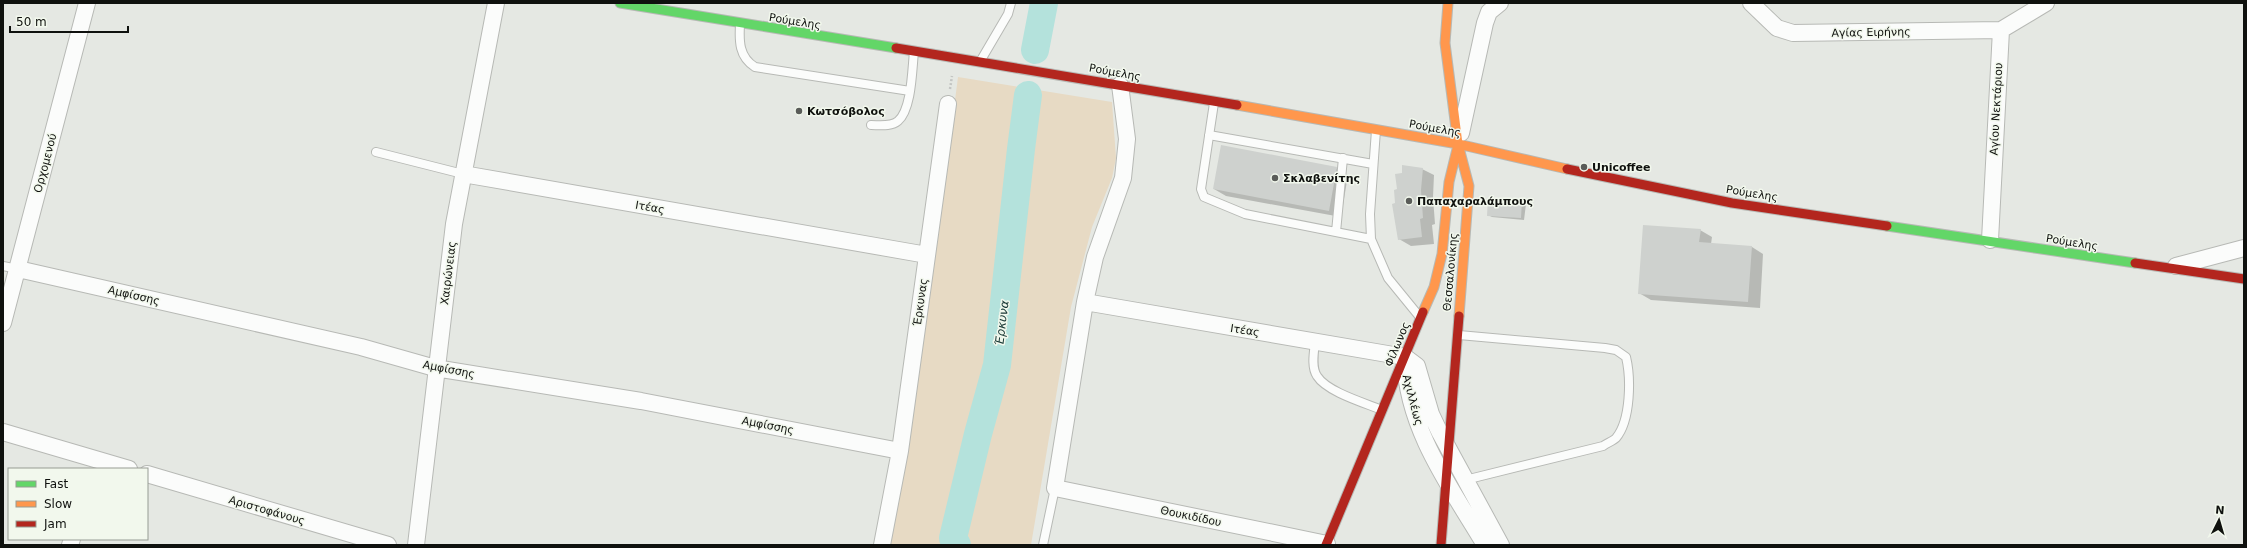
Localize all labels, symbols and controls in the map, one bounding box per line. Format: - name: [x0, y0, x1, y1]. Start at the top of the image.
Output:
- scale bar: [10, 8, 128, 34]
- street label: Ρούμελης: [768, 11, 822, 32]
- text: 50 m: [16, 15, 47, 29]
- street label: Αγίας Ειρήνης: [1831, 25, 1911, 40]
- street label: Ρούμελης: [1088, 62, 1142, 83]
- street label: Αγίου Νεκτάριου: [1988, 62, 2005, 156]
- place label: Κωτσόβολος: [807, 105, 885, 118]
- marker: Κωτσόβολος: [794, 106, 804, 116]
- street label: Ρούμελης: [1408, 118, 1462, 139]
- street label: Ορχομενού: [31, 132, 60, 194]
- place label: Unicoffee: [1592, 161, 1650, 174]
- marker: Unicoffee: [1579, 162, 1589, 172]
- place label: Σκλαβενίτης: [1283, 172, 1360, 185]
- marker: Σκλαβενίτης: [1270, 173, 1280, 183]
- street label: Ρούμελης: [1725, 183, 1779, 204]
- place label: Παπαχαραλάμπους: [1417, 195, 1533, 208]
- marker: Παπαχαραλάμπους: [1404, 196, 1414, 206]
- street label: Ιτέας: [634, 199, 666, 216]
- street label: Θεσσαλονίκης: [1441, 232, 1460, 312]
- street label: Ρούμελης: [2045, 232, 2099, 253]
- street label: Χαιρώνειας: [438, 240, 459, 306]
- street label: Έρκυνας: [911, 277, 930, 328]
- street label: Αμφίσσης: [107, 283, 161, 308]
- water label: Έρκυνα: [992, 300, 1012, 346]
- street label: Φίλωνος: [1382, 320, 1413, 369]
- street label: Ιτέας: [1229, 322, 1261, 339]
- street label: Αμφίσσης: [422, 358, 476, 381]
- street label: Αχιλλέως: [1399, 373, 1426, 427]
- street label: Αμφίσσης: [741, 414, 795, 437]
- legend: [8, 468, 148, 540]
- text: Fast: [44, 477, 68, 491]
- street label: Αριστοφάνους: [227, 493, 307, 528]
- text: Slow: [44, 497, 72, 511]
- north arrow: [2199, 500, 2239, 540]
- street label: Θουκιδίδου: [1159, 504, 1223, 529]
- text: N: [2215, 504, 2225, 517]
- text: Jam: [43, 517, 67, 531]

